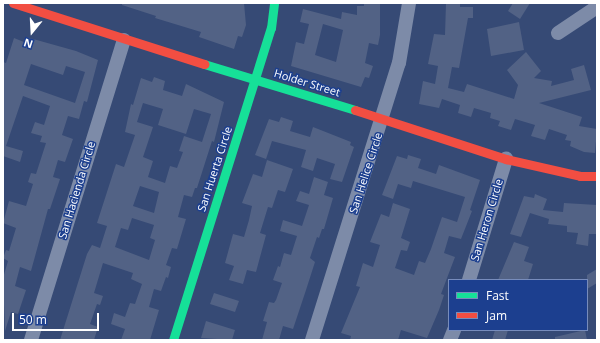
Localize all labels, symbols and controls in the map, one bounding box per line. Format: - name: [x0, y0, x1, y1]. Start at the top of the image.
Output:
- north arrow: [12, 12, 52, 52]
- text: N: [22, 35, 35, 52]
- street label: Holder Street: [272, 67, 342, 99]
- street label: San Huerta Circle: [195, 125, 235, 213]
- street label: San Helice Circle: [347, 131, 385, 215]
- street label: San Hacienda Circle: [56, 140, 98, 240]
- street label: San Heron Circle: [468, 177, 506, 263]
- legend: [448, 279, 588, 331]
- text: Fast: [486, 287, 509, 304]
- scale bar: [14, 305, 101, 331]
- text: Jam: [486, 307, 507, 324]
- text: 50 m: [19, 311, 47, 328]

